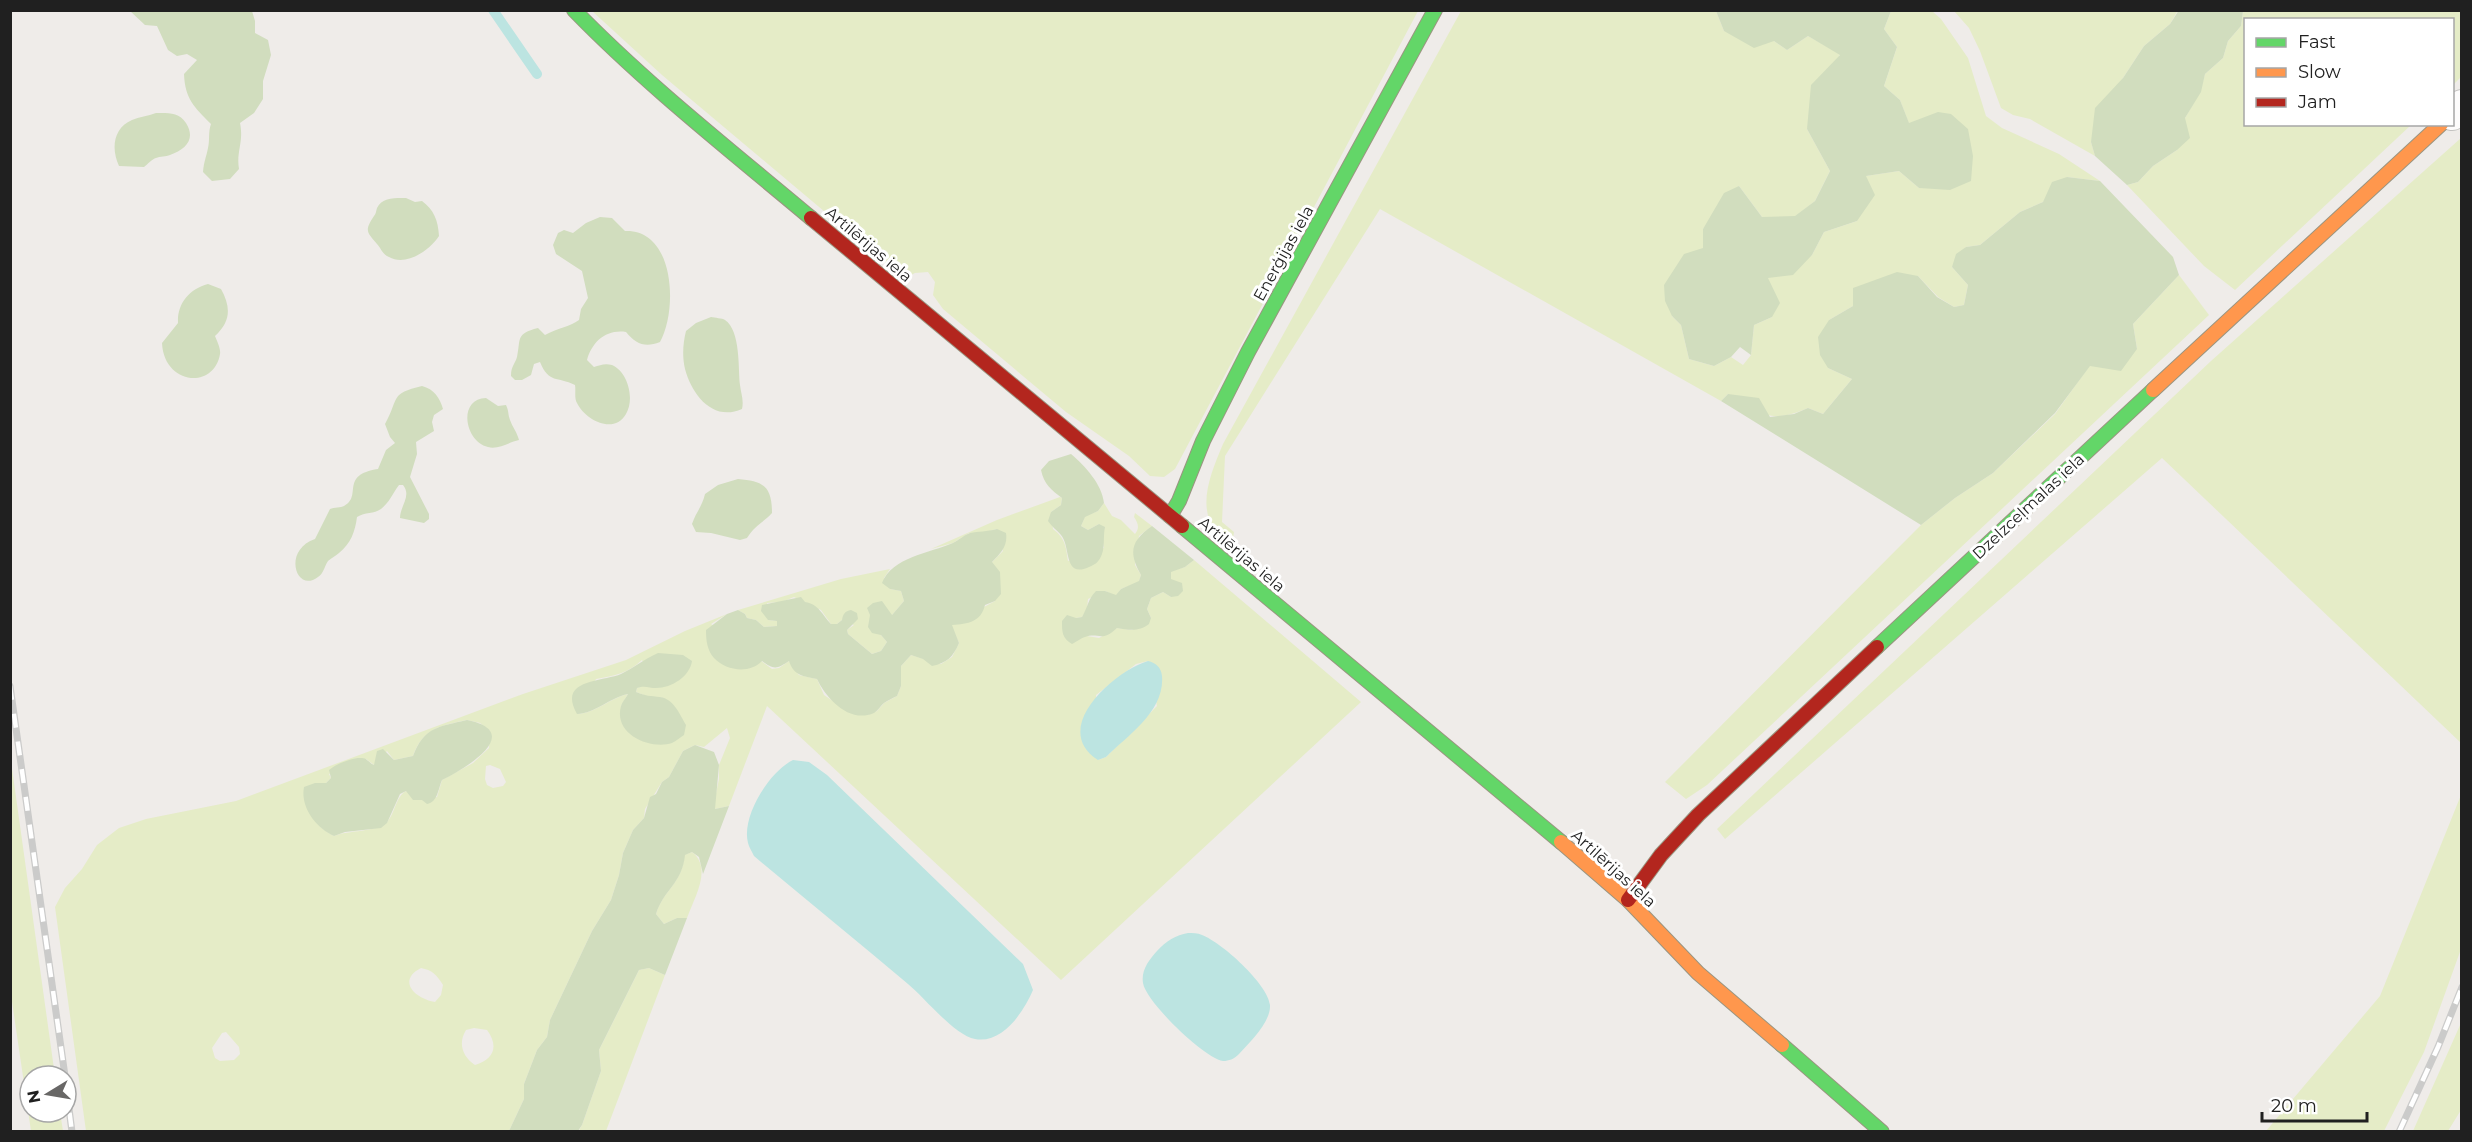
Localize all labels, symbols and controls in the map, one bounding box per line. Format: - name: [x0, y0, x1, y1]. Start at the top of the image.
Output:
- legend: [2244, 18, 2454, 126]
- text: Fast: [2298, 31, 2336, 53]
- text: Slow: [2298, 61, 2341, 83]
- text: Jam: [2297, 91, 2337, 113]
- street label: Enerģijas iela: [1249, 202, 1317, 304]
- street label: Artilērijas iela: [822, 203, 916, 286]
- street label: Dzelzceļmalas iela: [1968, 450, 2089, 564]
- street label: Artilērijas iela: [1195, 513, 1289, 596]
- street label: Artilērijas iela: [1568, 826, 1660, 911]
- north arrow: [18, 1064, 78, 1124]
- scale bar: [2262, 1085, 2367, 1123]
- text: N: [23, 1089, 44, 1105]
- text: 20 m: [2271, 1095, 2317, 1117]

